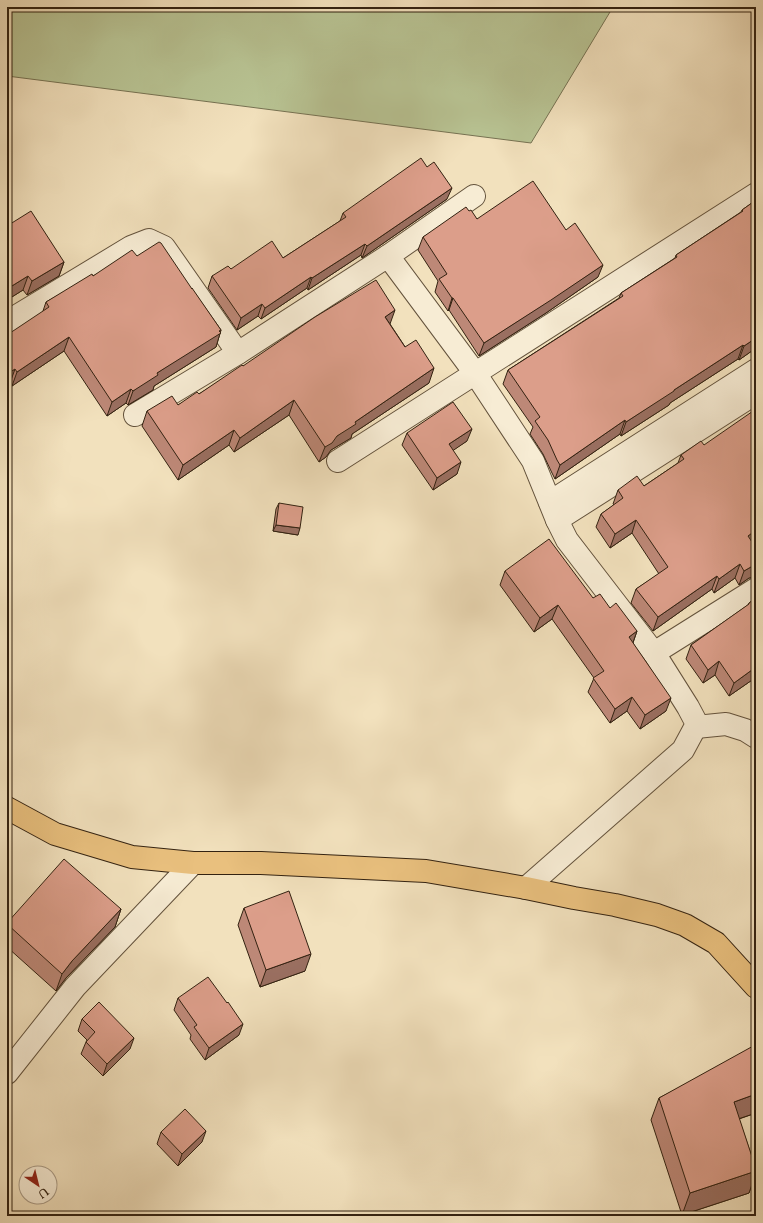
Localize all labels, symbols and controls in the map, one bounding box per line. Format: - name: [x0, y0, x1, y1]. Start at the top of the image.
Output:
- north arrow: [18, 1165, 58, 1205]
- text: U: [35, 1183, 52, 1202]

